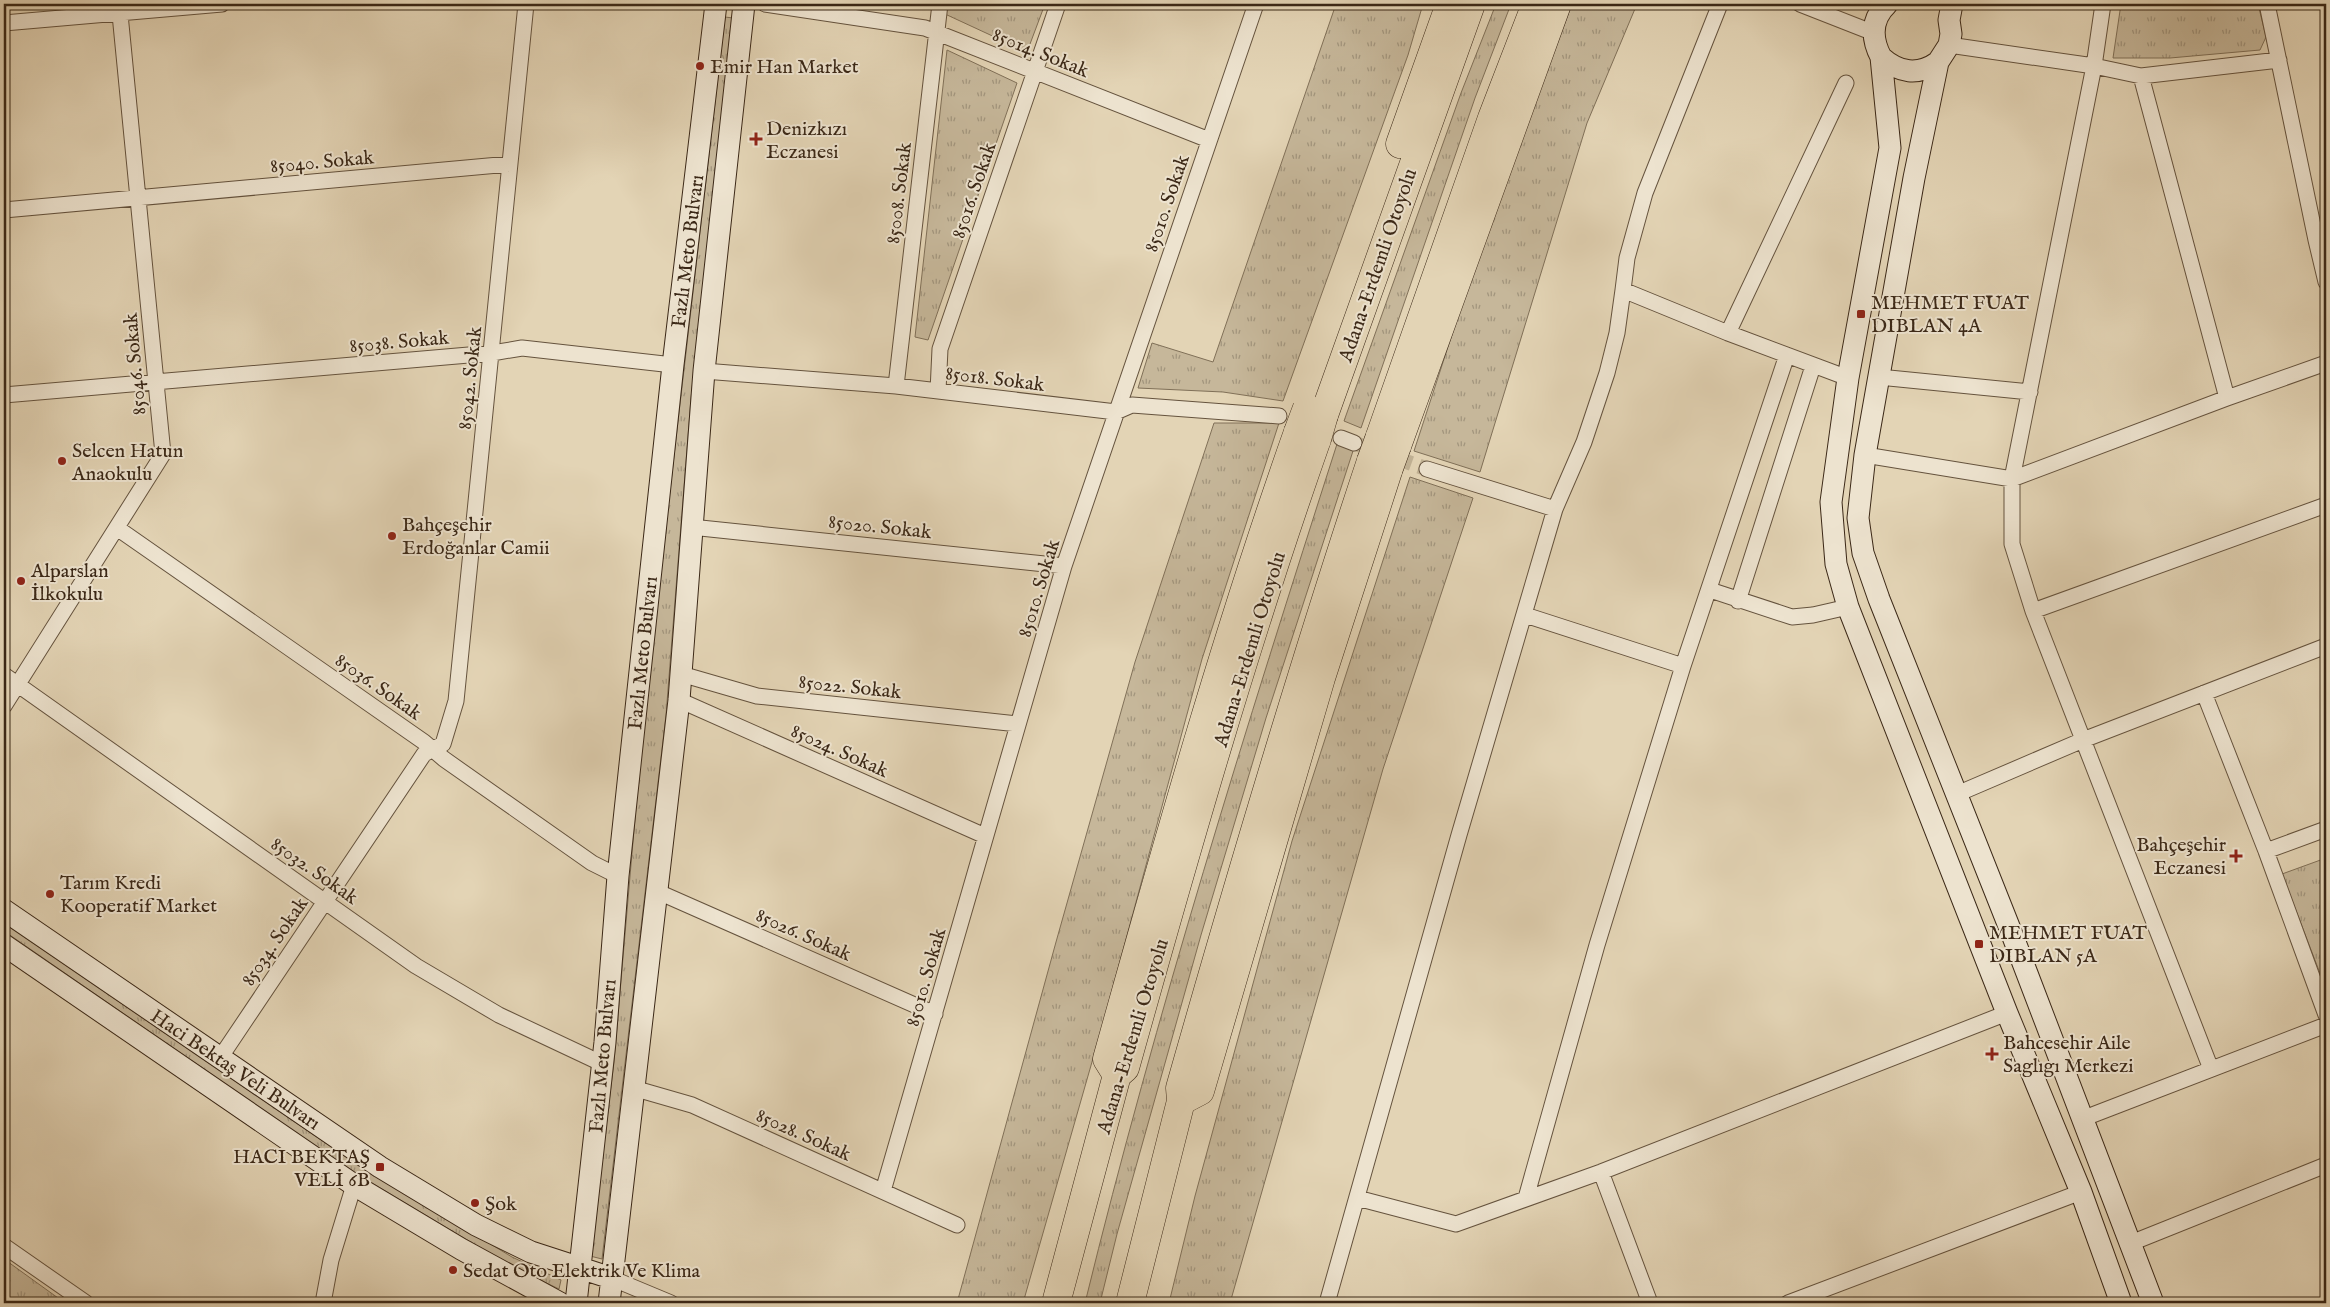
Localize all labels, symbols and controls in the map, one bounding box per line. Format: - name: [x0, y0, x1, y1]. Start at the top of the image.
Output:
- street label: 85014. Sokak: [988, 23, 1093, 84]
- place label: Emir Han Market: [710, 55, 859, 80]
- marker: Emir Han Market: [694, 60, 706, 72]
- place label: Denizkızı Eczanesi: [766, 117, 847, 165]
- marker: Denizkızı Eczanesi: [750, 133, 762, 145]
- street label: 85016. Sokak: [946, 139, 1003, 242]
- street label: 85008. Sokak: [881, 141, 918, 245]
- street label: 85040. Sokak: [269, 145, 375, 179]
- street label: 85010. Sokak: [1139, 151, 1196, 256]
- street label: Adana-Erdemli Otoyolu: [1333, 165, 1423, 366]
- street label: Fazlı Meto Bulvarı: [667, 173, 710, 329]
- place label: MEHMET FUAT DIBLAN 4A: [1871, 291, 2029, 339]
- marker: MEHMET FUAT DIBLAN 4A: [1855, 308, 1867, 320]
- street label: 85046. Sokak: [119, 311, 152, 416]
- street label: 85042. Sokak: [453, 325, 488, 431]
- street label: 85038. Sokak: [348, 326, 450, 359]
- street label: 85018. Sokak: [944, 361, 1046, 398]
- place label: Selcen Hatun Anaokulu: [71, 439, 184, 487]
- marker: Selcen Hatun Anaokulu: [56, 455, 68, 467]
- street label: 85020. Sokak: [827, 510, 933, 545]
- place label: Bahçeşehir Erdoğanlar Camii: [402, 513, 550, 561]
- marker: Bahçeşehir Erdoğanlar Camii: [386, 530, 398, 542]
- street label: 85010. Sokak: [1013, 536, 1066, 641]
- street label: Adana-Erdemli Otoyolu: [1209, 549, 1292, 751]
- place label: Alparslan İlkokulu: [30, 559, 109, 607]
- marker: Alparslan İlkokulu: [15, 575, 27, 587]
- street label: Fazlı Meto Bulvarı: [623, 575, 664, 731]
- street label: 85036. Sokak: [330, 648, 427, 726]
- street label: 85022. Sokak: [797, 670, 903, 705]
- street label: 85024. Sokak: [787, 719, 892, 784]
- street label: 85032. Sokak: [265, 832, 363, 911]
- place label: Bahçeşehir Eczanesi: [2136, 833, 2227, 881]
- marker: Bahçeşehir Eczanesi: [2230, 850, 2242, 862]
- place label: Tarım Kredi Kooperatif Market: [60, 871, 217, 919]
- marker: Tarım Kredi Kooperatif Market: [44, 888, 56, 900]
- street label: 85034. Sokak: [236, 892, 314, 991]
- street label: 85026. Sokak: [752, 903, 855, 968]
- place label: MEHMET FUAT DIBLAN 5A: [1989, 921, 2147, 969]
- street label: 85010. Sokak: [900, 925, 953, 1030]
- street label: Adana-Erdemli Otoyolu: [1092, 936, 1175, 1138]
- marker: MEHMET FUAT DIBLAN 5A: [1973, 938, 1985, 950]
- street label: Fazlı Meto Bulvarı: [584, 978, 623, 1134]
- street label: Haci Bektaş Veli Bulvarı: [145, 1004, 325, 1136]
- place label: Bahcesehir Aile Saglıgı Merkezi: [2003, 1031, 2134, 1079]
- marker: Bahcesehir Aile Saglıgı Merkezi: [1985, 1047, 1999, 1061]
- street label: 85028. Sokak: [752, 1103, 855, 1168]
- place label: HACI BEKTAŞ VELİ 6B: [233, 1145, 370, 1193]
- marker: HACI BEKTAŞ VELİ 6B: [374, 1161, 386, 1173]
- place label: Şok: [485, 1192, 517, 1217]
- marker: Şok: [469, 1197, 481, 1209]
- place label: Sedat Oto Elektrik Ve Klima: [463, 1259, 701, 1284]
- marker: Sedat Oto Elektrik Ve Klima: [447, 1264, 459, 1276]

